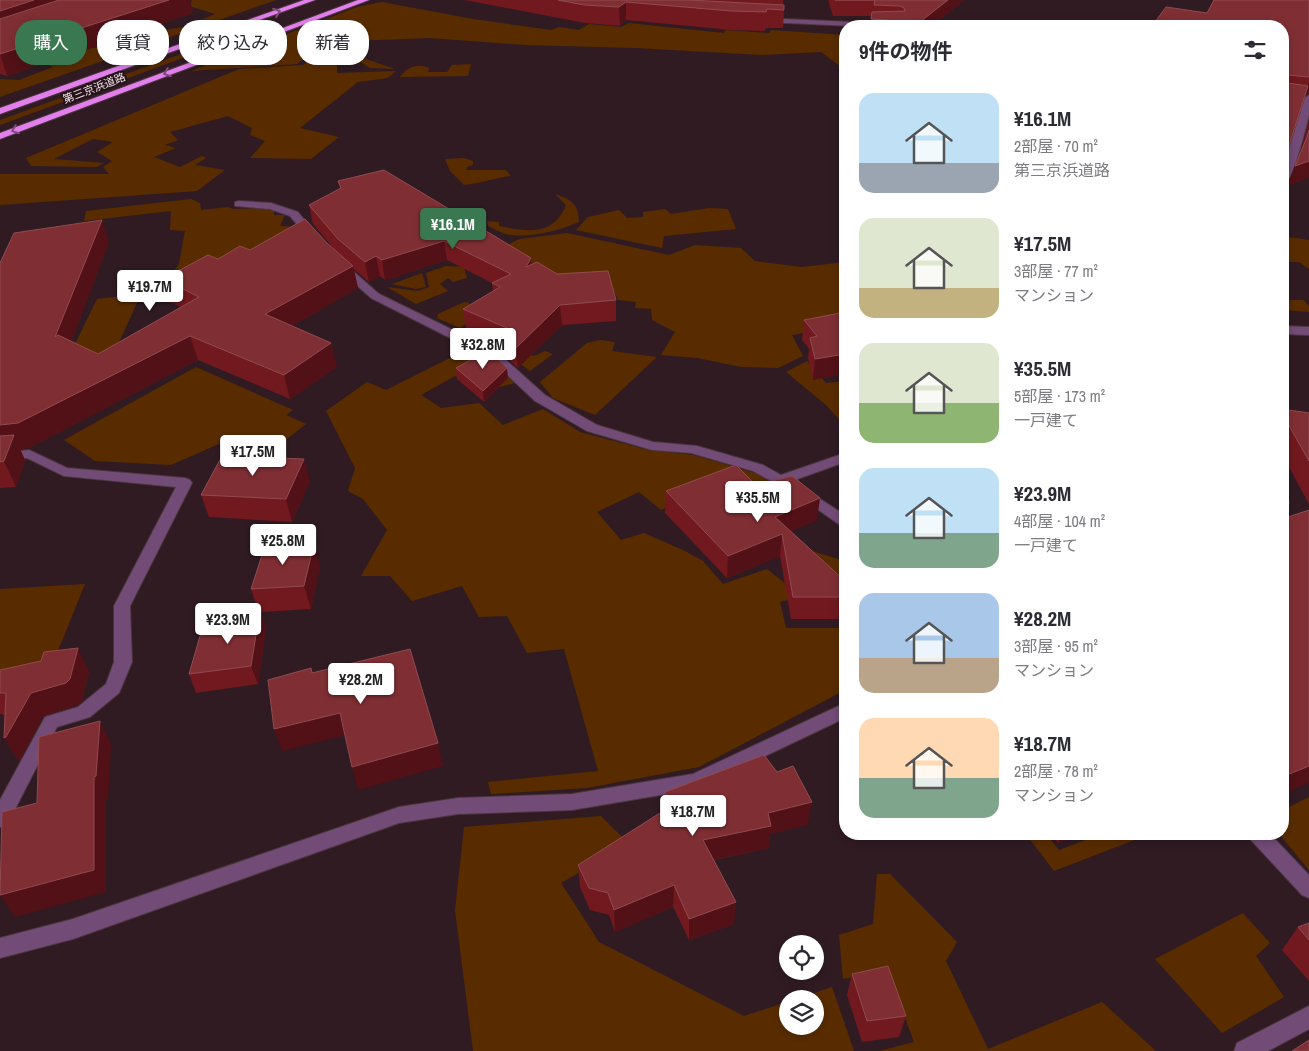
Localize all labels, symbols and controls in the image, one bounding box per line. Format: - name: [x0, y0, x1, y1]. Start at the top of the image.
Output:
- one-way arrow: [272, 8, 280, 18]
- chip: 購入: [15, 20, 87, 65]
- chip: 賃貸: [97, 20, 169, 65]
- chip: 絞り込み: [179, 20, 287, 65]
- chip: 新着: [297, 20, 369, 65]
- icon: filters: [1241, 36, 1269, 64]
- text: 9件の物件: [859, 37, 953, 66]
- one-way arrow: [163, 67, 172, 77]
- street label: 第三京浜道路: [61, 70, 127, 106]
- text: ¥16.1M: [1014, 104, 1071, 133]
- icon: home: [899, 113, 959, 173]
- one-way arrow: [11, 124, 20, 134]
- text: 2部屋 · 70 m²: [1014, 135, 1098, 157]
- text: 第三京浜道路: [1014, 159, 1110, 181]
- pin: ¥16.1M: [412, 208, 494, 250]
- text: ¥16.1M: [431, 213, 475, 235]
- text: ¥17.5M: [1014, 229, 1071, 258]
- icon: home: [899, 238, 959, 298]
- text: 3部屋 · 77 m²: [1014, 260, 1098, 282]
- pin: ¥19.7M: [109, 270, 191, 312]
- text: ¥19.7M: [128, 275, 172, 297]
- text: マンション: [1014, 284, 1094, 306]
- pin: ¥32.8M: [442, 328, 524, 370]
- text: ¥32.8M: [461, 333, 505, 355]
- text: ¥35.5M: [1014, 354, 1071, 383]
- icon: home: [899, 363, 959, 423]
- text: 5部屋 · 173 m²: [1014, 385, 1105, 407]
- text: 一戸建て: [1014, 409, 1078, 431]
- pin: ¥17.5M: [212, 434, 294, 477]
- text: ¥17.5M: [231, 440, 275, 462]
- text: ¥23.9M: [1014, 479, 1071, 508]
- pin: ¥35.5M: [717, 480, 799, 523]
- text: ¥35.5M: [736, 486, 780, 508]
- icon: home: [899, 488, 959, 548]
- text: 4部屋 · 104 m²: [1014, 510, 1105, 532]
- pin: ¥25.8M: [242, 524, 324, 566]
- text: ¥25.8M: [261, 529, 305, 551]
- text: 一戸建て: [1014, 534, 1078, 556]
- pin: ¥23.9M: [187, 602, 269, 645]
- text: ¥28.2M: [1014, 604, 1071, 633]
- text: ¥23.9M: [206, 608, 250, 630]
- icon: home: [899, 613, 959, 673]
- text: 3部屋 · 95 m²: [1014, 635, 1098, 657]
- text: マンション: [1014, 659, 1094, 681]
- pin: ¥28.2M: [320, 662, 402, 705]
- text: ¥28.2M: [339, 668, 383, 690]
- text: ¥18.7M: [1014, 729, 1071, 758]
- icon: home: [899, 738, 959, 798]
- text: 2部屋 · 78 m²: [1014, 760, 1098, 782]
- text: マンション: [1014, 784, 1094, 806]
- pin: ¥18.7M: [652, 794, 734, 837]
- text: ¥18.7M: [671, 800, 715, 822]
- map controls: [779, 935, 824, 1035]
- button: locate: [779, 935, 824, 980]
- button: layers: [779, 990, 824, 1035]

